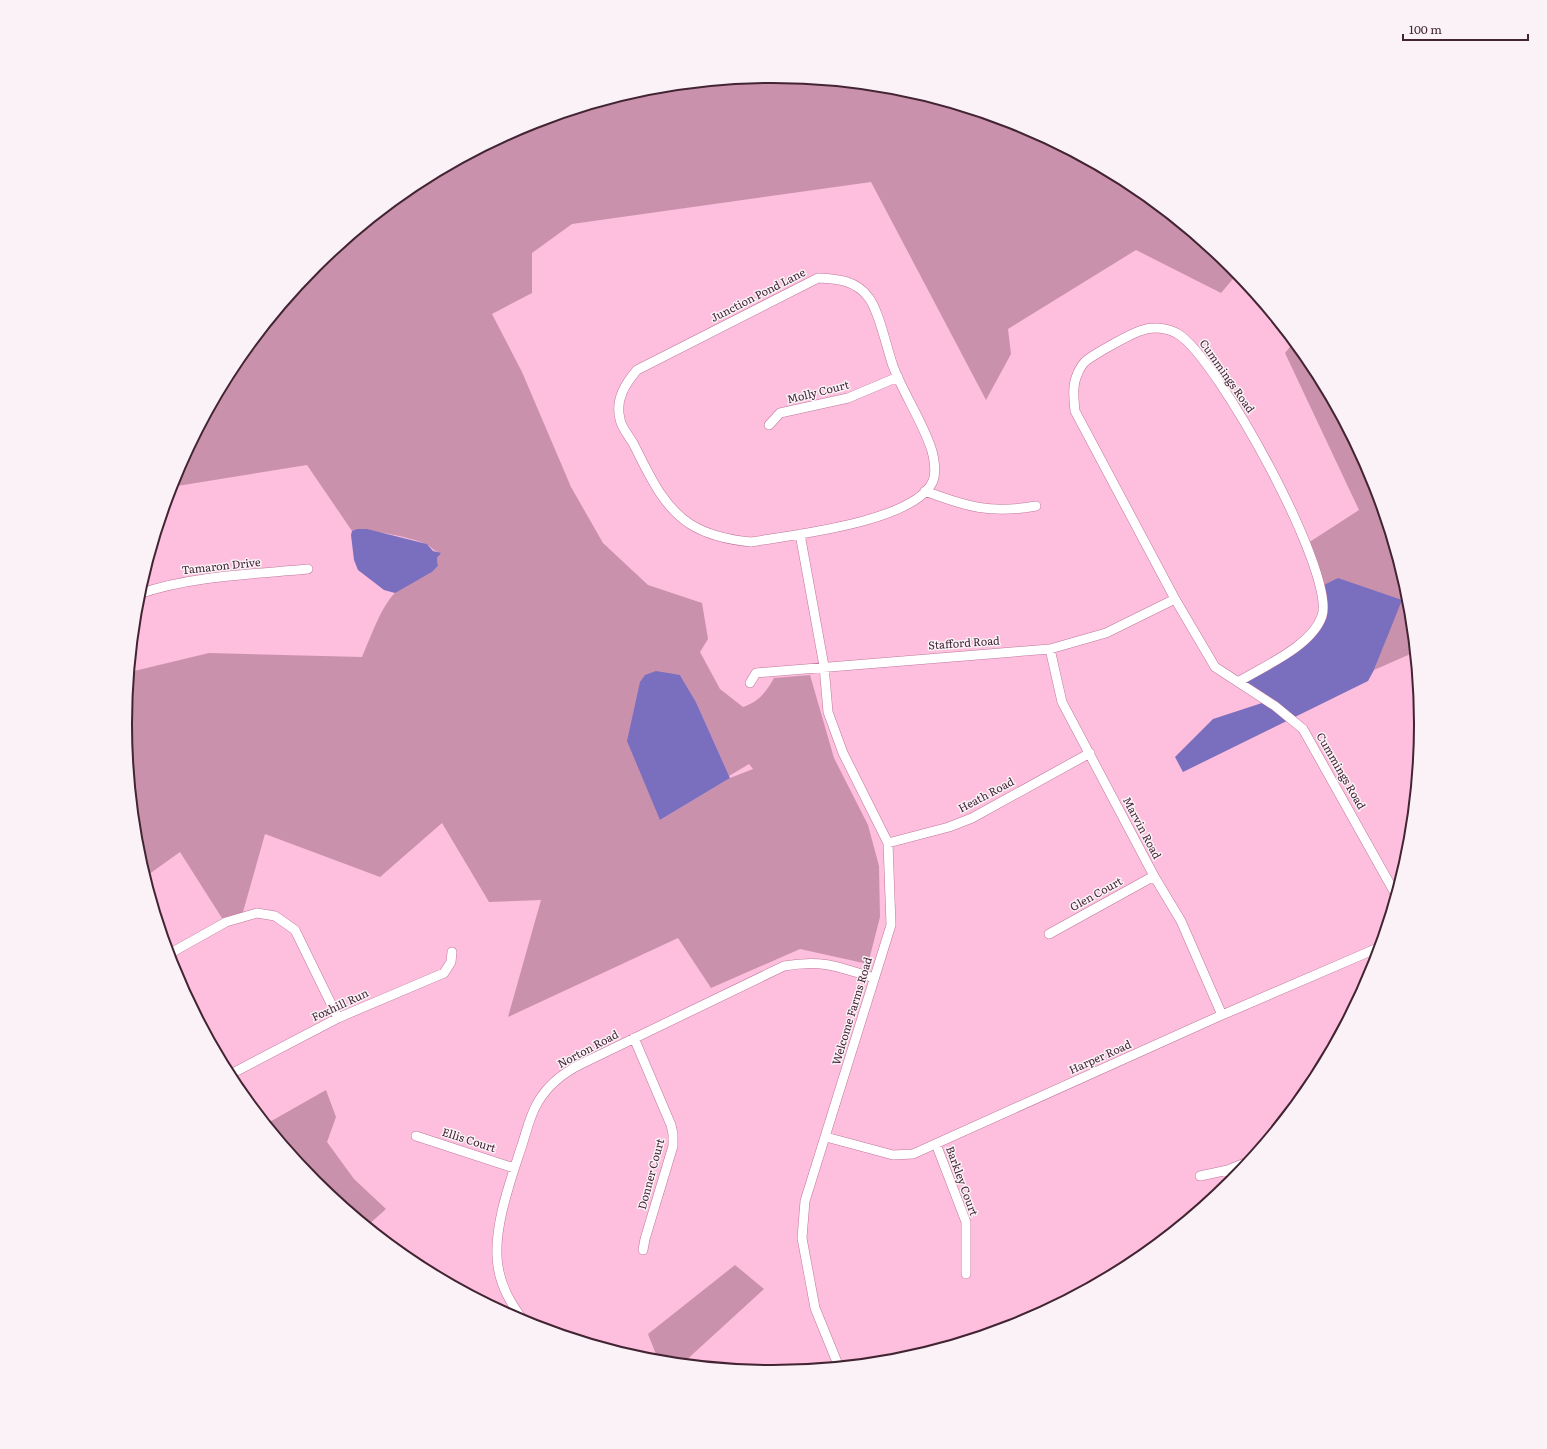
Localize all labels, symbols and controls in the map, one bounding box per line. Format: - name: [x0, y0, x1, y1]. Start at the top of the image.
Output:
- scale bar: [1403, 16, 1528, 42]
- text: 100 m: [1409, 20, 1442, 38]
- street label: Junction Pond Lane: [707, 263, 808, 325]
- street label: Cummings Road: [1196, 335, 1259, 416]
- street label: Molly Court: [785, 375, 851, 406]
- street label: Tamaron Drive: [181, 553, 262, 577]
- street label: Stafford Road: [928, 632, 1000, 652]
- street label: Cummings Road: [1313, 729, 1371, 812]
- street label: Heath Road: [955, 773, 1016, 816]
- street label: Marvin Road: [1120, 794, 1166, 862]
- street label: Glen Court: [1066, 872, 1125, 914]
- street label: Welcome Farms Road: [827, 954, 875, 1067]
- street label: Foxhill Run: [309, 984, 371, 1024]
- street label: Norton Road: [554, 1025, 621, 1071]
- street label: Harper Road: [1066, 1035, 1134, 1077]
- street label: Ellis Court: [440, 1123, 499, 1155]
- street label: Donner Court: [633, 1136, 667, 1211]
- street label: Barkley Court: [943, 1144, 983, 1218]

